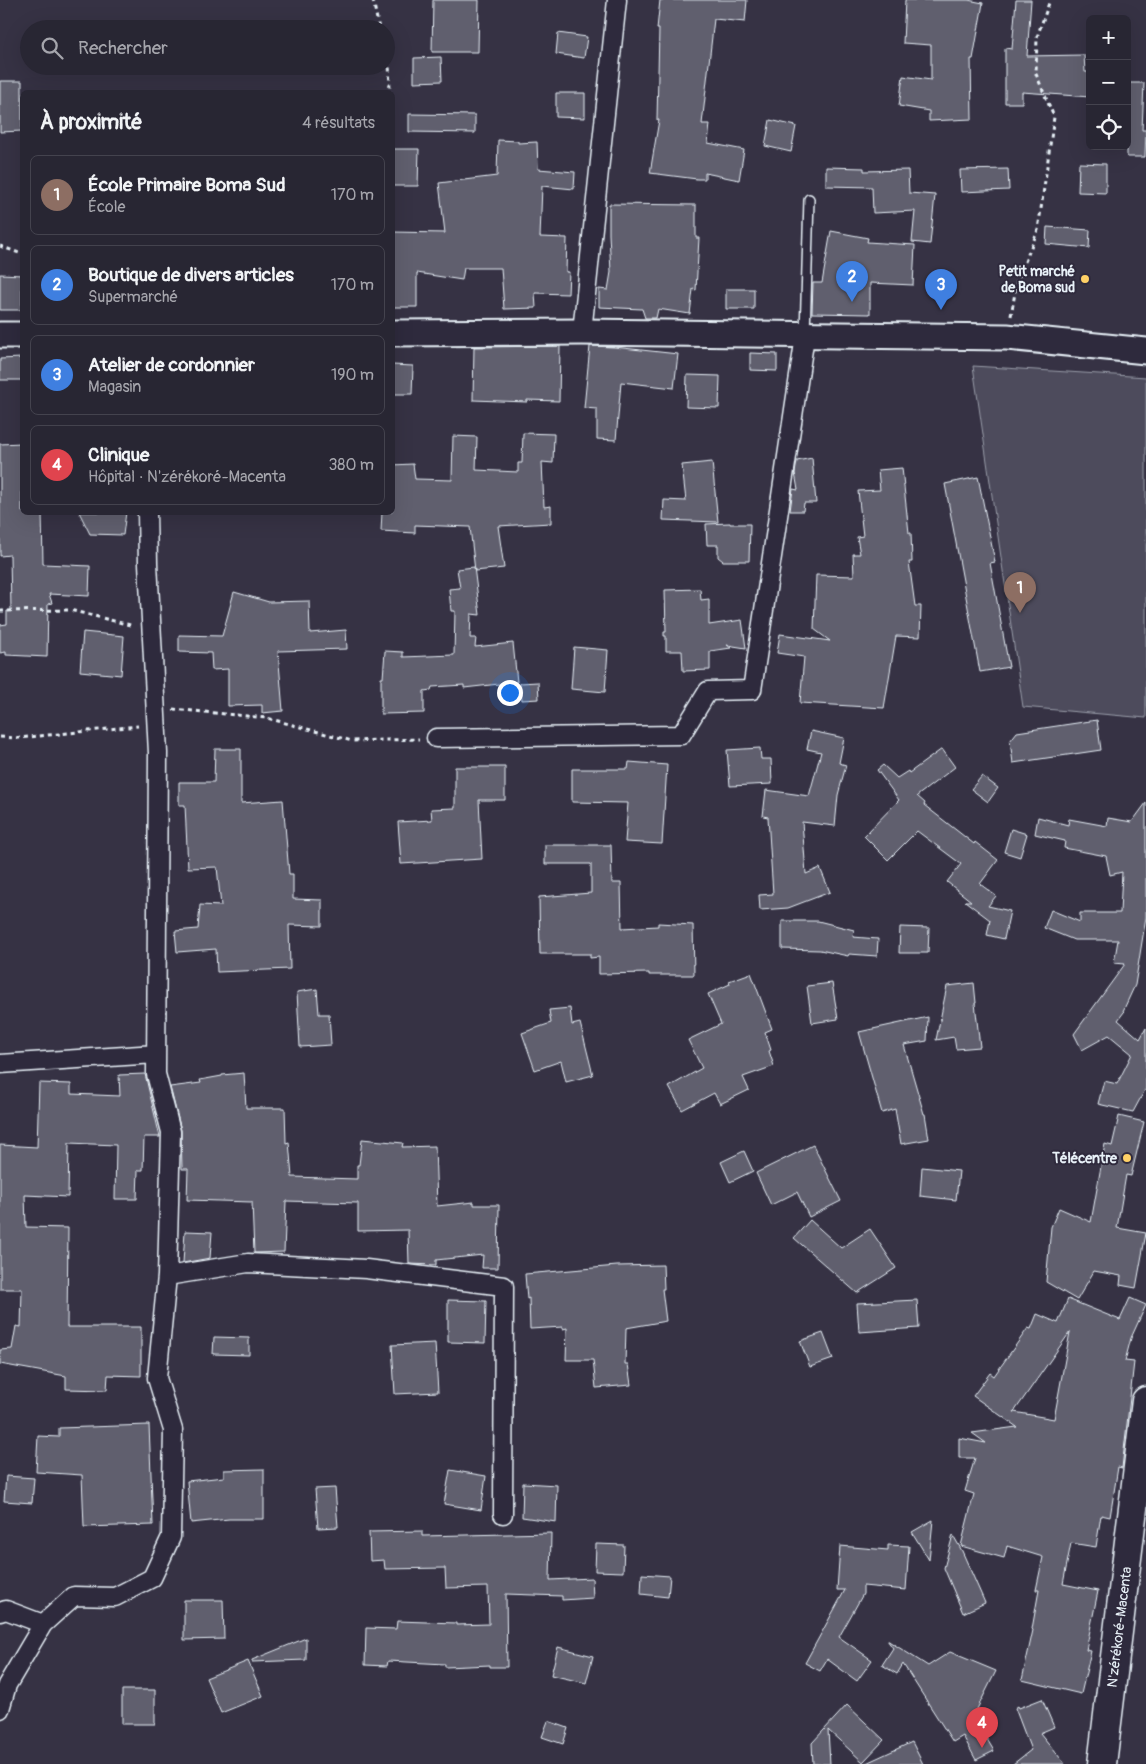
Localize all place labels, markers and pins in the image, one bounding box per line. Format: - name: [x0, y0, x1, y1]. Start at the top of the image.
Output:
- pin: 2: [836, 261, 868, 302]
- place label: Petit marché de Boma sud: [998, 263, 1076, 296]
- pin: 3: [925, 269, 957, 310]
- marker: Petit marché de Boma sud: [1079, 273, 1091, 285]
- pin: 1: [1004, 572, 1036, 613]
- place label: Télécentre: [1051, 1150, 1118, 1167]
- marker: Télécentre: [1121, 1152, 1133, 1164]
- pin: 4: [966, 1707, 998, 1748]

